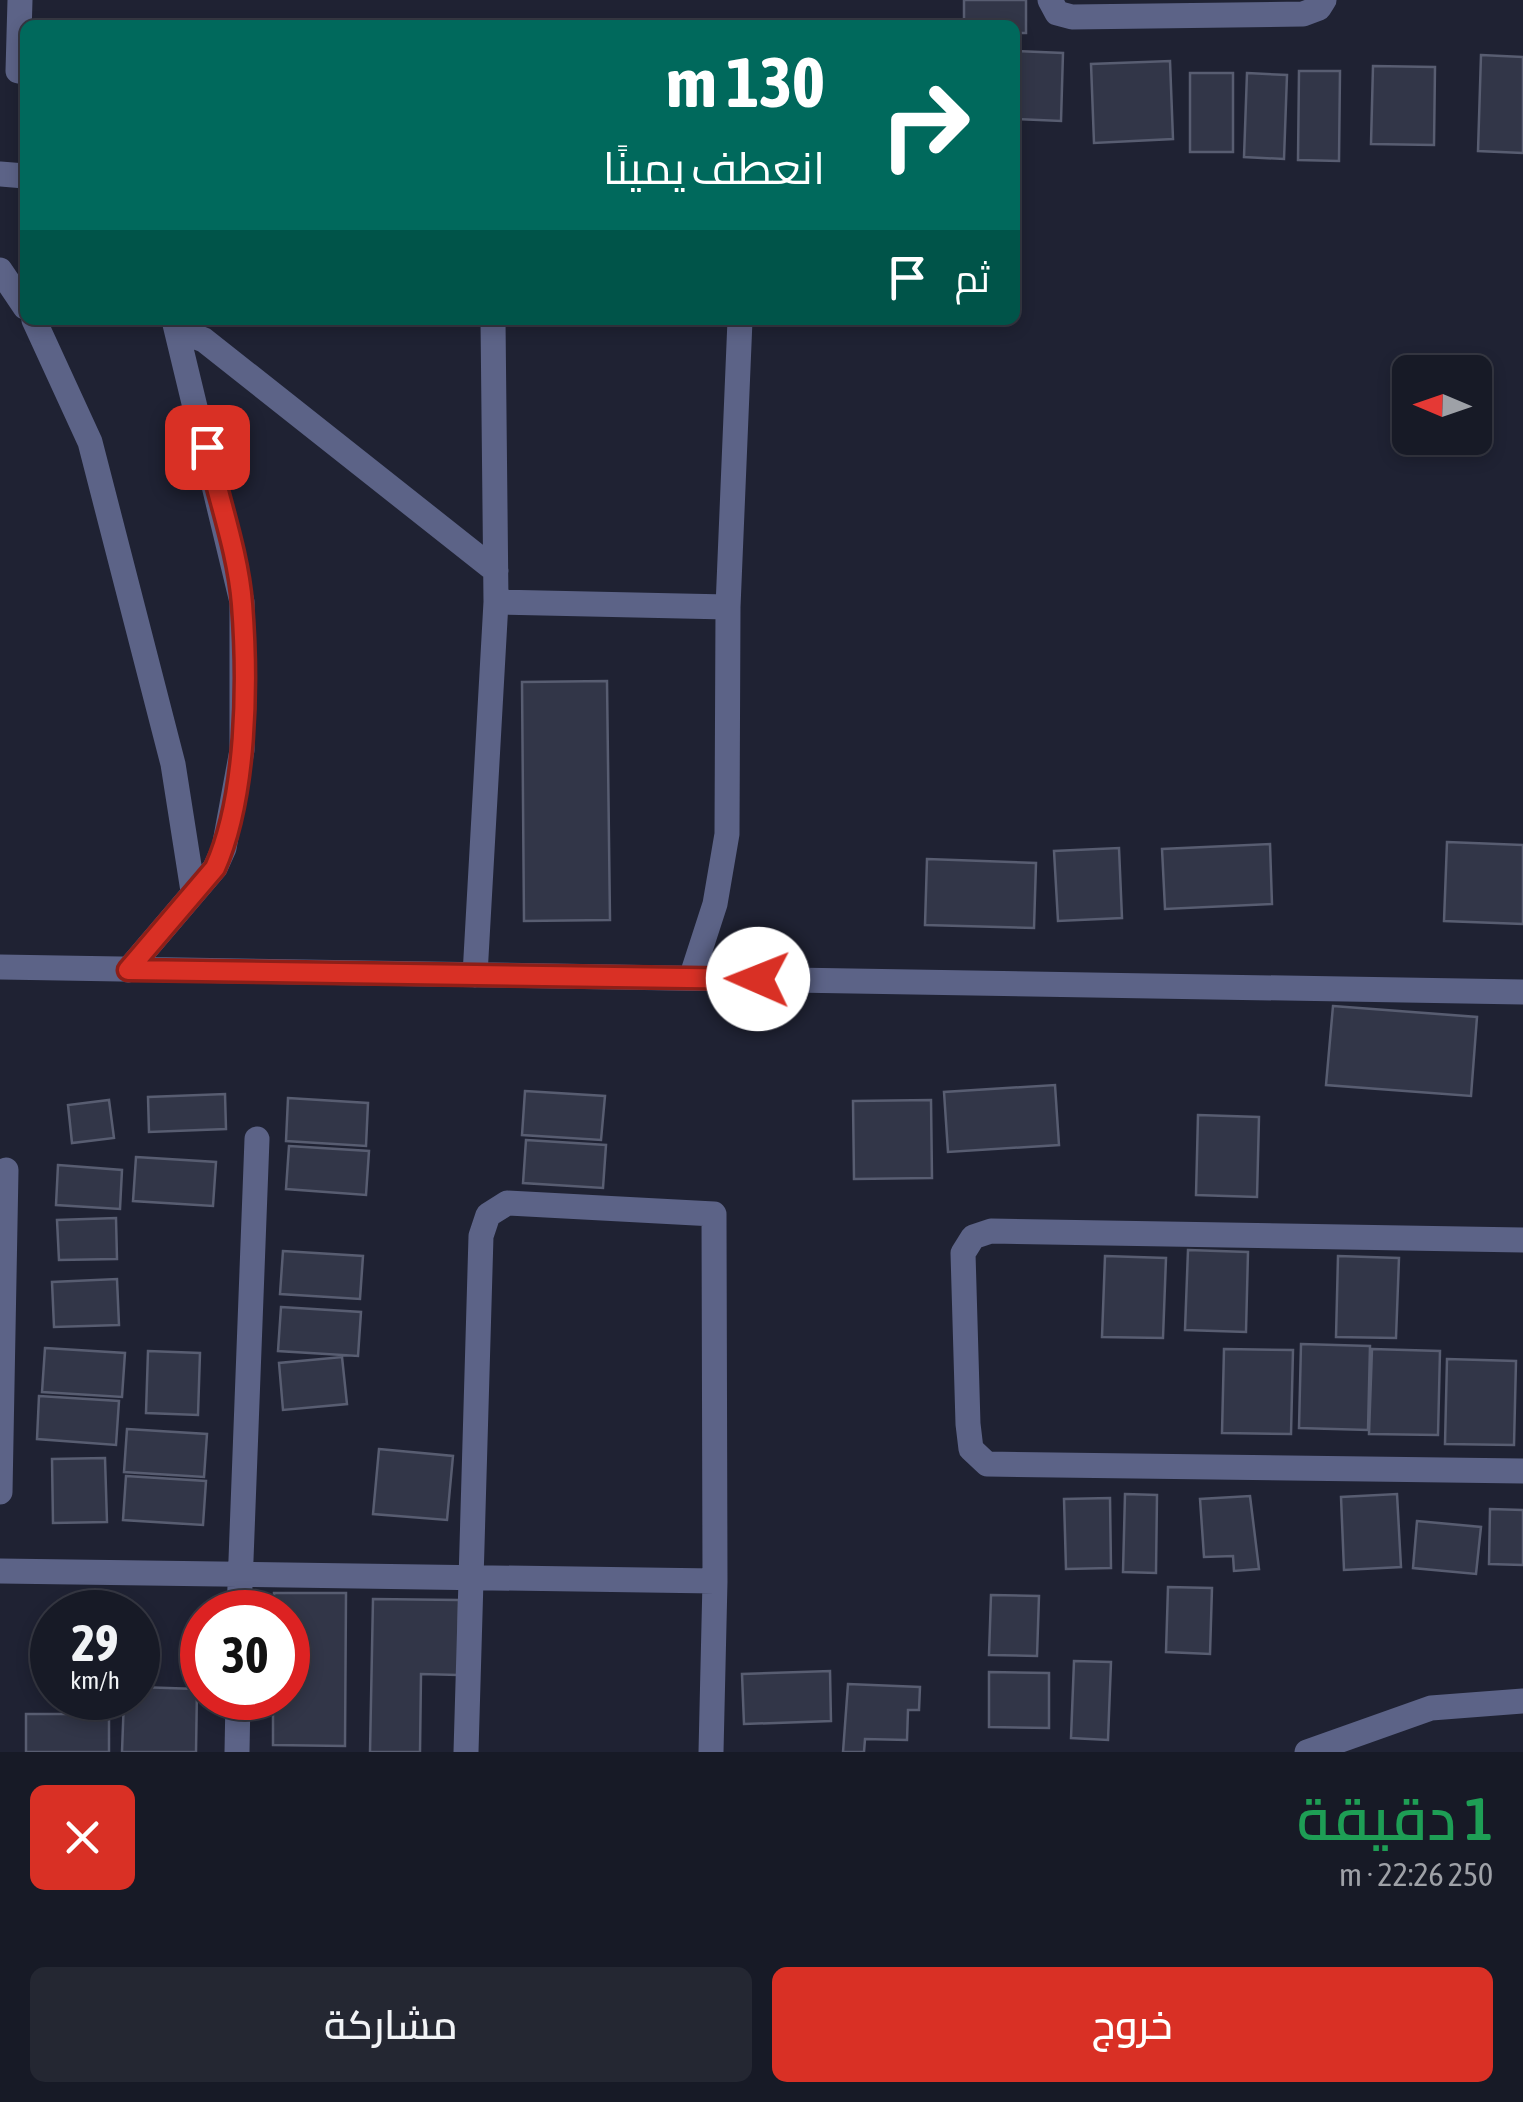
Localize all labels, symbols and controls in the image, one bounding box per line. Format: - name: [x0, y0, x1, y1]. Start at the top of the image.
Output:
- text: 130 m: [666, 42, 825, 122]
- icon: right: [860, 60, 990, 190]
- text: انعطف يمينًا: [603, 142, 825, 194]
- icon: arrive: [880, 250, 935, 305]
- text: ثم: [955, 257, 990, 300]
- north arrow: [1392, 355, 1492, 455]
- map controls: [1392, 355, 1492, 455]
- pin: [165, 405, 250, 490]
- icon: arrive: [180, 420, 235, 475]
- position arrow: [706, 927, 810, 1031]
- speed limit sign: 30: [180, 1590, 310, 1720]
- text: 29: [71, 1614, 118, 1672]
- text: km/h: [70, 1666, 120, 1694]
- text: 1 دقيقة: [1297, 1784, 1493, 1853]
- button: close: [30, 1785, 135, 1890]
- text: 250 m · 22:26: [1339, 1856, 1493, 1893]
- button: مشاركة: [30, 1967, 752, 2082]
- button: خروج: [772, 1967, 1493, 2082]

